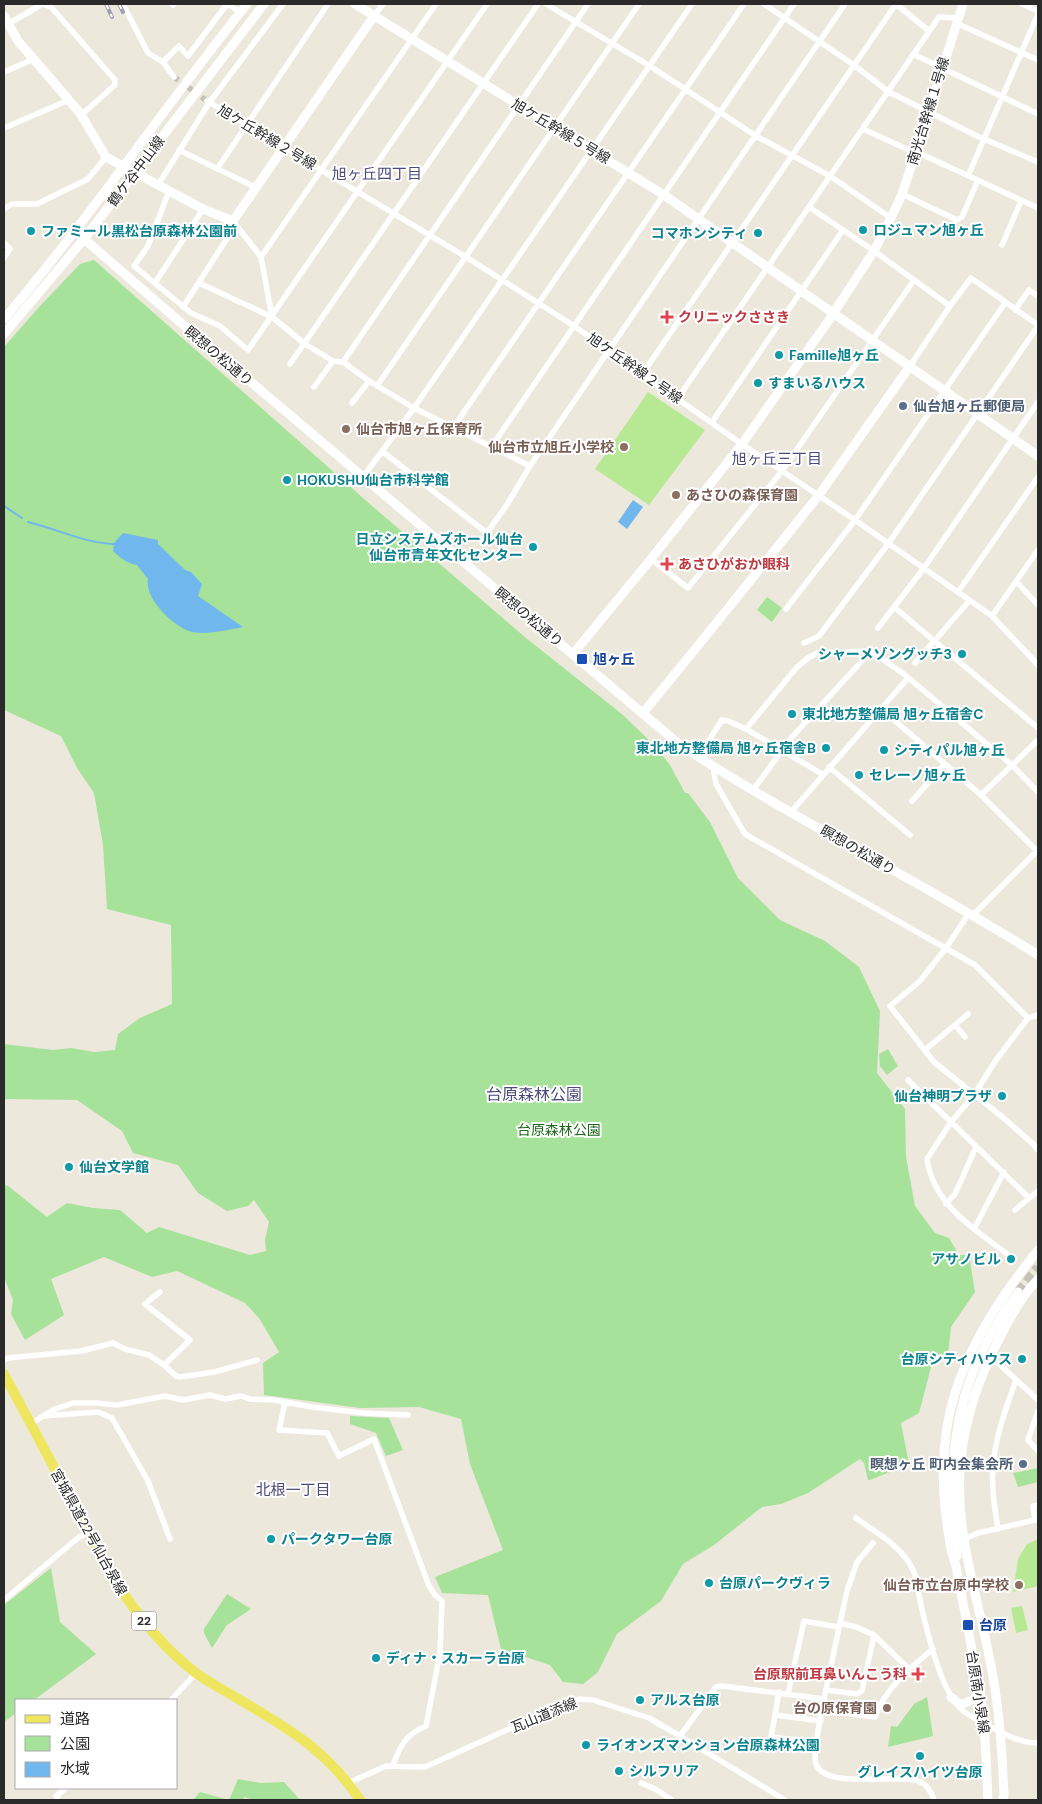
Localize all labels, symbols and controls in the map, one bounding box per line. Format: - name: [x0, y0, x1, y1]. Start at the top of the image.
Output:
- street label: 南光台幹線１号線: [903, 55, 953, 167]
- street label: 旭ケ丘幹線５号線: [508, 94, 614, 168]
- street label: 旭ケ丘幹線２号線: [214, 100, 320, 174]
- street label: 鶴ケ谷中山線: [104, 132, 168, 210]
- district label: 旭ヶ丘四丁目: [332, 164, 422, 184]
- place label: ロジュマン旭ヶ丘: [873, 221, 984, 239]
- place label: ファミール黒松台原森林公園前: [41, 222, 237, 240]
- place label: コマホンシティ: [651, 224, 748, 242]
- marker: ロジュマン旭ヶ丘: [857, 224, 869, 236]
- marker: ファミール黒松台原森林公園前: [25, 225, 37, 237]
- marker: コマホンシティ: [752, 227, 764, 239]
- place label: クリニックささき: [678, 308, 790, 326]
- marker: クリニックささき: [660, 310, 674, 324]
- street label: 瞑想の松通り: [181, 322, 257, 390]
- street label: 旭ケ丘幹線２号線: [584, 329, 686, 407]
- place label: Famille旭ヶ丘: [789, 346, 879, 364]
- marker: Famille旭ヶ丘: [773, 349, 785, 361]
- place label: すまいるハウス: [768, 374, 866, 392]
- marker: すまいるハウス: [752, 377, 764, 389]
- place label: 仙台旭ヶ丘郵便局: [913, 397, 1025, 415]
- marker: 仙台旭ヶ丘郵便局: [897, 400, 909, 412]
- place label: 仙台市旭ヶ丘保育所: [356, 420, 482, 438]
- marker: 仙台市旭ヶ丘保育所: [340, 423, 352, 435]
- place label: 仙台市立旭丘小学校: [488, 438, 614, 456]
- marker: 仙台市立旭丘小学校: [618, 441, 630, 453]
- district label: 旭ヶ丘三丁目: [732, 449, 822, 469]
- place label: HOKUSHU仙台市科学館: [297, 471, 449, 489]
- marker: HOKUSHU仙台市科学館: [281, 474, 293, 486]
- place label: あさひの森保育園: [686, 486, 798, 504]
- marker: あさひの森保育園: [670, 489, 682, 501]
- place label: 日立システムズホール仙台 仙台市青年文化センター: [355, 530, 523, 564]
- marker: 日立システムズホール仙台 仙台市青年文化センター: [527, 541, 539, 553]
- place label: あさひがおか眼科: [678, 555, 790, 573]
- marker: あさひがおか眼科: [660, 557, 674, 571]
- street label: 瞑想の松通り: [491, 583, 567, 651]
- place label: シャーメゾングッチ3: [818, 645, 952, 663]
- marker: シャーメゾングッチ3: [956, 648, 968, 660]
- place label: 旭ヶ丘: [593, 650, 635, 668]
- marker: 旭ヶ丘: [575, 652, 589, 666]
- place label: 東北地方整備局 旭ヶ丘宿舎C: [802, 705, 984, 723]
- marker: 東北地方整備局 旭ヶ丘宿舎C: [786, 708, 798, 720]
- place label: 東北地方整備局 旭ヶ丘宿舎B: [636, 739, 816, 757]
- place label: シティパル旭ヶ丘: [894, 741, 1005, 759]
- marker: 東北地方整備局 旭ヶ丘宿舎B: [820, 742, 832, 754]
- marker: シティパル旭ヶ丘: [878, 744, 890, 756]
- place label: セレーノ旭ヶ丘: [869, 766, 966, 784]
- marker: セレーノ旭ヶ丘: [853, 769, 865, 781]
- street label: 瞑想の松通り: [817, 821, 899, 879]
- district label: 台原森林公園: [486, 1084, 582, 1105]
- place label: 仙台神明プラザ: [894, 1087, 992, 1105]
- marker: 仙台神明プラザ: [996, 1090, 1008, 1102]
- park label: 台原森林公園: [517, 1121, 601, 1139]
- place label: 仙台文学館: [79, 1158, 149, 1176]
- marker: 仙台文学館: [63, 1161, 75, 1173]
- place label: アサノビル: [931, 1250, 1001, 1268]
- marker: アサノビル: [1005, 1253, 1017, 1265]
- place label: 台原シティハウス: [901, 1350, 1012, 1368]
- marker: 台原シティハウス: [1016, 1353, 1028, 1365]
- place label: 瞑想ヶ丘 町内会集会所: [870, 1455, 1013, 1473]
- marker: 瞑想ヶ丘 町内会集会所: [1017, 1458, 1029, 1470]
- street label: 宮城県道22号仙台泉線: [47, 1465, 131, 1599]
- district label: 北根一丁目: [255, 1480, 331, 1500]
- place label: パークタワー台原: [281, 1530, 392, 1548]
- marker: パークタワー台原: [265, 1533, 277, 1545]
- place label: 台原パークヴィラ: [719, 1574, 831, 1592]
- place label: 仙台市立台原中学校: [883, 1576, 1009, 1594]
- marker: 台原パークヴィラ: [703, 1577, 715, 1589]
- marker: 仙台市立台原中学校: [1013, 1579, 1025, 1591]
- road number: 22: [132, 1612, 156, 1630]
- place label: 台原: [979, 1616, 1007, 1634]
- marker: 台原: [961, 1618, 975, 1632]
- place label: ディナ・スカーラ台原: [386, 1649, 525, 1667]
- street label: 台原南小泉線: [963, 1649, 993, 1735]
- marker: ディナ・スカーラ台原: [370, 1652, 382, 1664]
- place label: 台原駅前耳鼻いんこう科: [753, 1665, 907, 1683]
- marker: 台原駅前耳鼻いんこう科: [911, 1667, 925, 1681]
- place label: アルス台原: [650, 1691, 720, 1709]
- street label: 瓦山道添線: [508, 1694, 580, 1736]
- marker: アルス台原: [634, 1694, 646, 1706]
- legend: [15, 1699, 178, 1789]
- place label: 台の原保育園: [793, 1699, 877, 1717]
- marker: 台の原保育園: [881, 1702, 893, 1714]
- text: 道路: [60, 1709, 90, 1729]
- text: 公園: [60, 1734, 90, 1754]
- place label: ライオンズマンション台原森林公園: [596, 1736, 820, 1754]
- marker: ライオンズマンション台原森林公園: [580, 1739, 592, 1751]
- marker: グレイスハイツ台原: [914, 1750, 926, 1762]
- text: 水域: [60, 1759, 90, 1779]
- place label: シルフリア: [629, 1762, 699, 1780]
- place label: グレイスハイツ台原: [857, 1763, 983, 1781]
- marker: シルフリア: [613, 1765, 625, 1777]

